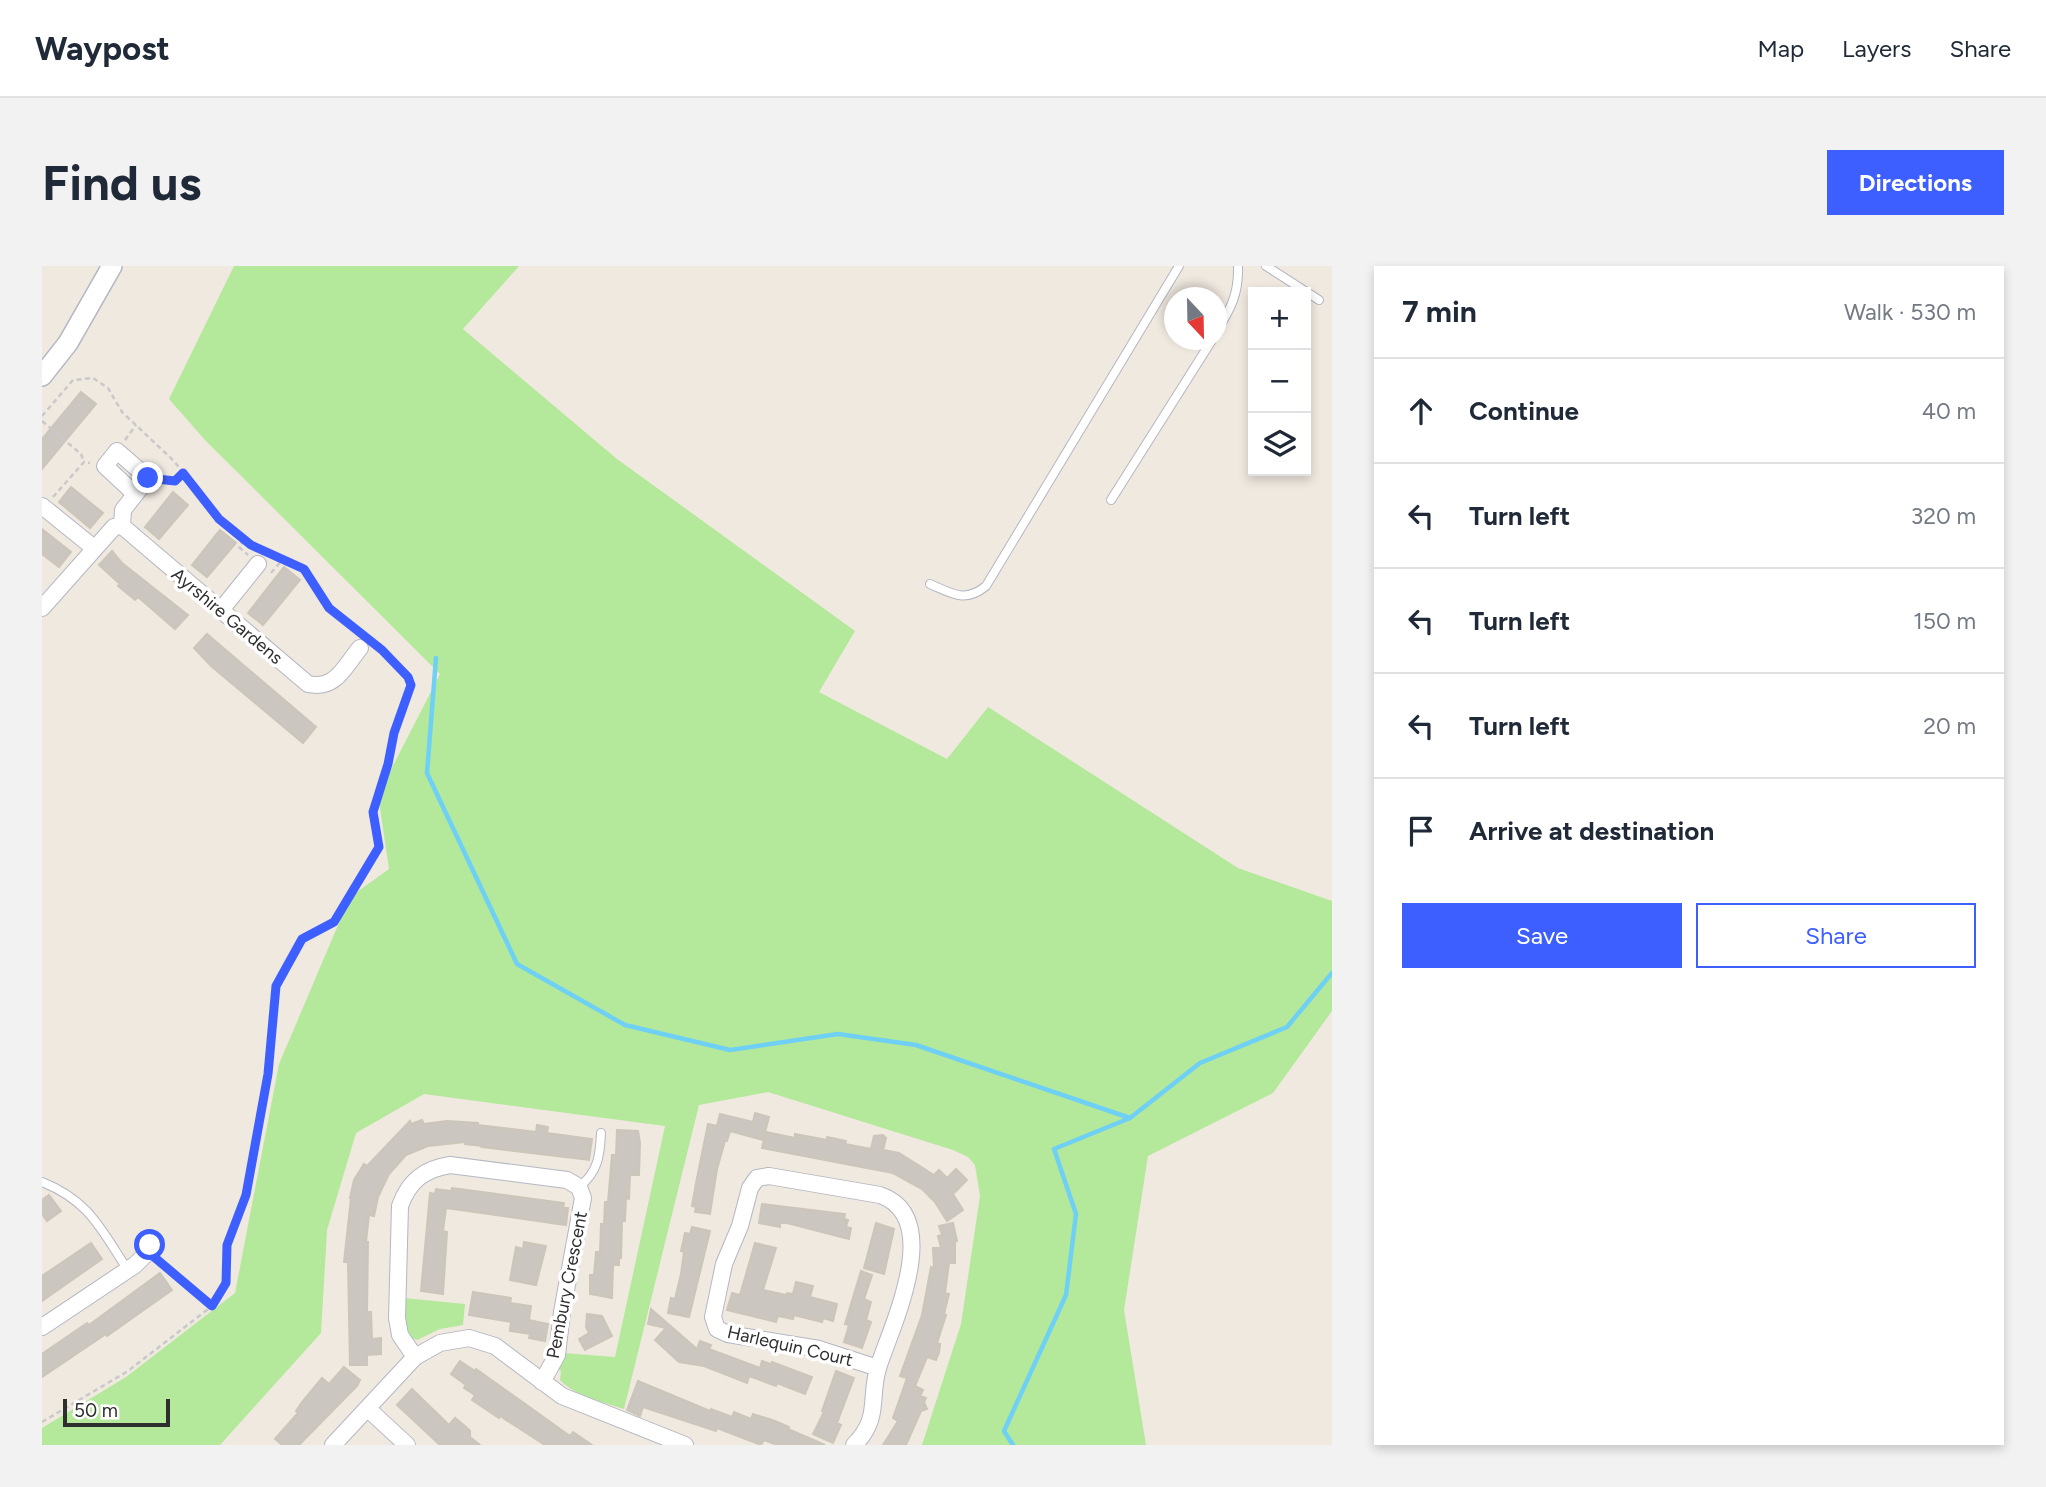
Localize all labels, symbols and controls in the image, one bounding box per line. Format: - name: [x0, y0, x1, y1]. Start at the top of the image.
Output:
- text: Waypost: [35, 29, 170, 68]
- text: Map: [1757, 34, 1804, 63]
- text: Layers: [1842, 34, 1911, 63]
- text: Share: [1949, 34, 2011, 63]
- button: Directions: [1827, 150, 2004, 215]
- text: Find us: [42, 153, 201, 212]
- north arrow: [1164, 287, 1227, 350]
- map controls: [1248, 287, 1311, 476]
- button: +: [1248, 287, 1311, 350]
- text: 7 min: [1402, 293, 1477, 330]
- text: Walk · 530 m: [1844, 298, 1976, 326]
- button: −: [1248, 350, 1311, 413]
- icon: ahead: [1402, 392, 1440, 430]
- text: Continue: [1469, 395, 1579, 427]
- text: 40 m: [1922, 397, 1976, 425]
- button: layers: [1248, 413, 1311, 476]
- route end: [132, 462, 163, 493]
- icon: left: [1402, 497, 1440, 535]
- text: Turn left: [1469, 500, 1570, 532]
- text: 320 m: [1911, 502, 1976, 530]
- street label: Ayrshire Gardens: [167, 563, 287, 669]
- icon: left: [1402, 602, 1440, 640]
- text: Turn left: [1469, 605, 1570, 637]
- text: 150 m: [1913, 607, 1976, 635]
- icon: left: [1402, 707, 1440, 745]
- text: Turn left: [1469, 710, 1570, 742]
- text: 20 m: [1923, 712, 1976, 740]
- icon: arrive: [1402, 812, 1440, 850]
- text: Arrive at destination: [1469, 815, 1714, 847]
- button: Save: [1402, 903, 1682, 968]
- button: Share: [1696, 903, 1976, 968]
- street label: Pembury Crescent: [542, 1209, 592, 1361]
- route start: [134, 1229, 165, 1260]
- street label: Harlequin Court: [725, 1321, 855, 1371]
- scale bar: [63, 1396, 170, 1428]
- text: 50 m: [74, 1399, 118, 1422]

